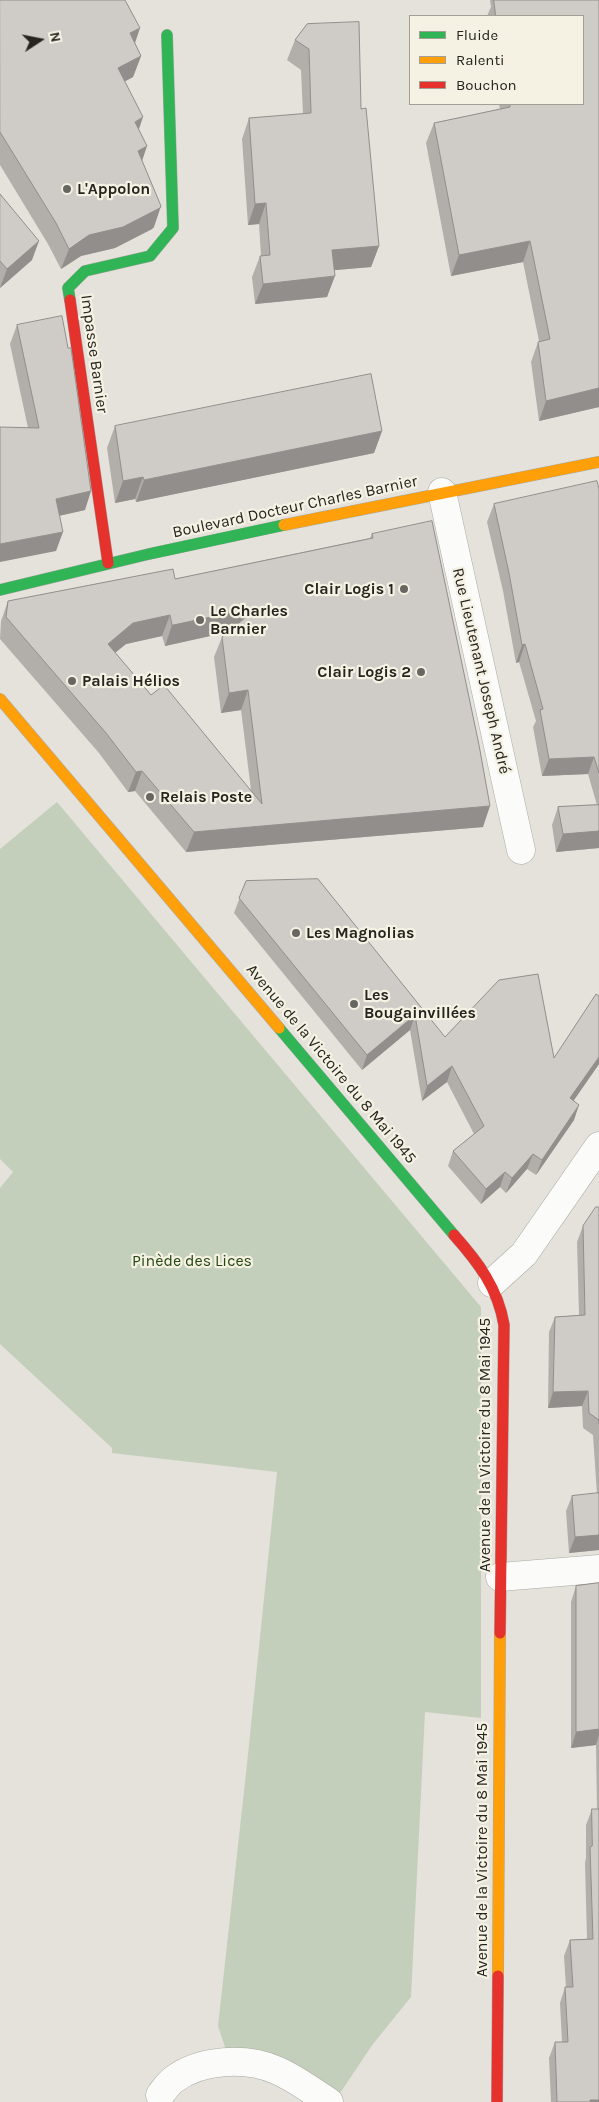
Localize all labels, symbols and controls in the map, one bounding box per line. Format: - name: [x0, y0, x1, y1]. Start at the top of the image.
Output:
- north arrow: [15, 15, 65, 65]
- legend: [409, 15, 584, 105]
- text: Fluide: [456, 26, 498, 44]
- text: N: [46, 30, 65, 44]
- text: Ralenti: [456, 51, 505, 69]
- text: Bouchon: [456, 76, 517, 94]
- place label: L'Appolon: [77, 179, 150, 199]
- marker: L'Appolon: [61, 183, 73, 195]
- street label: Impasse Barnier: [76, 294, 112, 414]
- street label: Boulevard Docteur Charles Barnier: [171, 472, 419, 542]
- street label: Rue Lieutenant Joseph André: [448, 566, 514, 776]
- place label: Clair Logis 1: [304, 579, 394, 599]
- marker: Clair Logis 1: [398, 583, 410, 595]
- place label: Le Charles Barnier: [210, 601, 288, 639]
- marker: Le Charles Barnier: [194, 614, 206, 626]
- place label: Clair Logis 2: [317, 662, 411, 682]
- marker: Clair Logis 2: [415, 666, 427, 678]
- place label: Palais Hélios: [82, 671, 180, 691]
- marker: Palais Hélios: [66, 675, 78, 687]
- place label: Relais Poste: [160, 787, 252, 807]
- marker: Relais Poste: [144, 791, 156, 803]
- place label: Les Magnolias: [306, 923, 414, 943]
- marker: Les Magnolias: [290, 927, 302, 939]
- street label: Avenue de la Victoire du 8 Mai 1945: [242, 960, 420, 1168]
- place label: Les Bougainvillées: [364, 985, 476, 1023]
- marker: Les Bougainvillées: [348, 998, 360, 1010]
- park label: Pinède des Lices: [132, 1251, 252, 1271]
- street label: Avenue de la Victoire du 8 Mai 1945: [475, 1318, 495, 1572]
- street label: Avenue de la Victoire du 8 Mai 1945: [472, 1723, 492, 1977]

